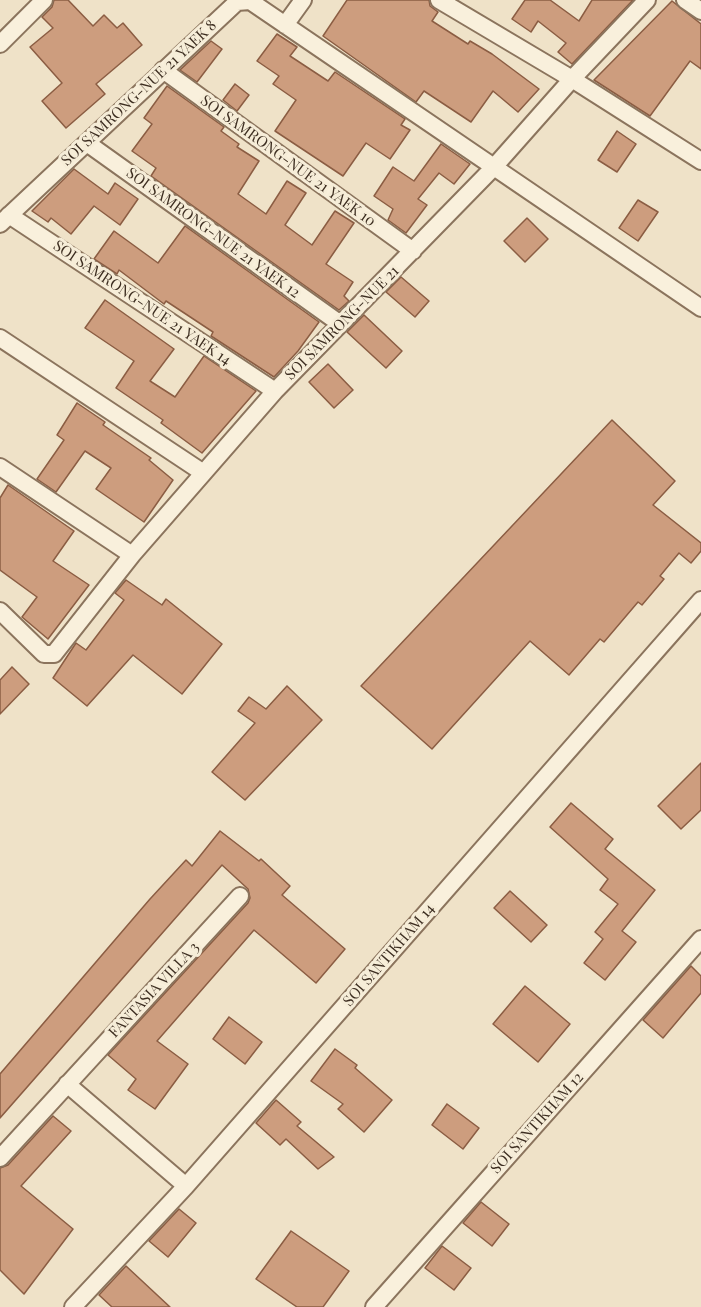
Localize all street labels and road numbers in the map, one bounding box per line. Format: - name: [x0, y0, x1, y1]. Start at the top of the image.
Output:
- street label: SOI SAMRONG-NUE 21 YAEK 8: [58, 16, 220, 170]
- street label: SOI SAMRONG-NUE 21 YAEK 10: [197, 91, 379, 231]
- street label: SOI SAMRONG-NUE 21 YAEK 12: [123, 164, 303, 302]
- street label: SOI SAMRONG-NUE 21 YAEK 14: [50, 237, 234, 369]
- street label: SOI SAMRONG-NUE 21: [281, 262, 403, 384]
- street label: SOI SANTIKHAM 14: [340, 900, 438, 1010]
- street label: FANTASIA VILLA 3: [105, 938, 203, 1042]
- street label: SOI SANTIKHAM 12: [487, 1069, 587, 1177]

